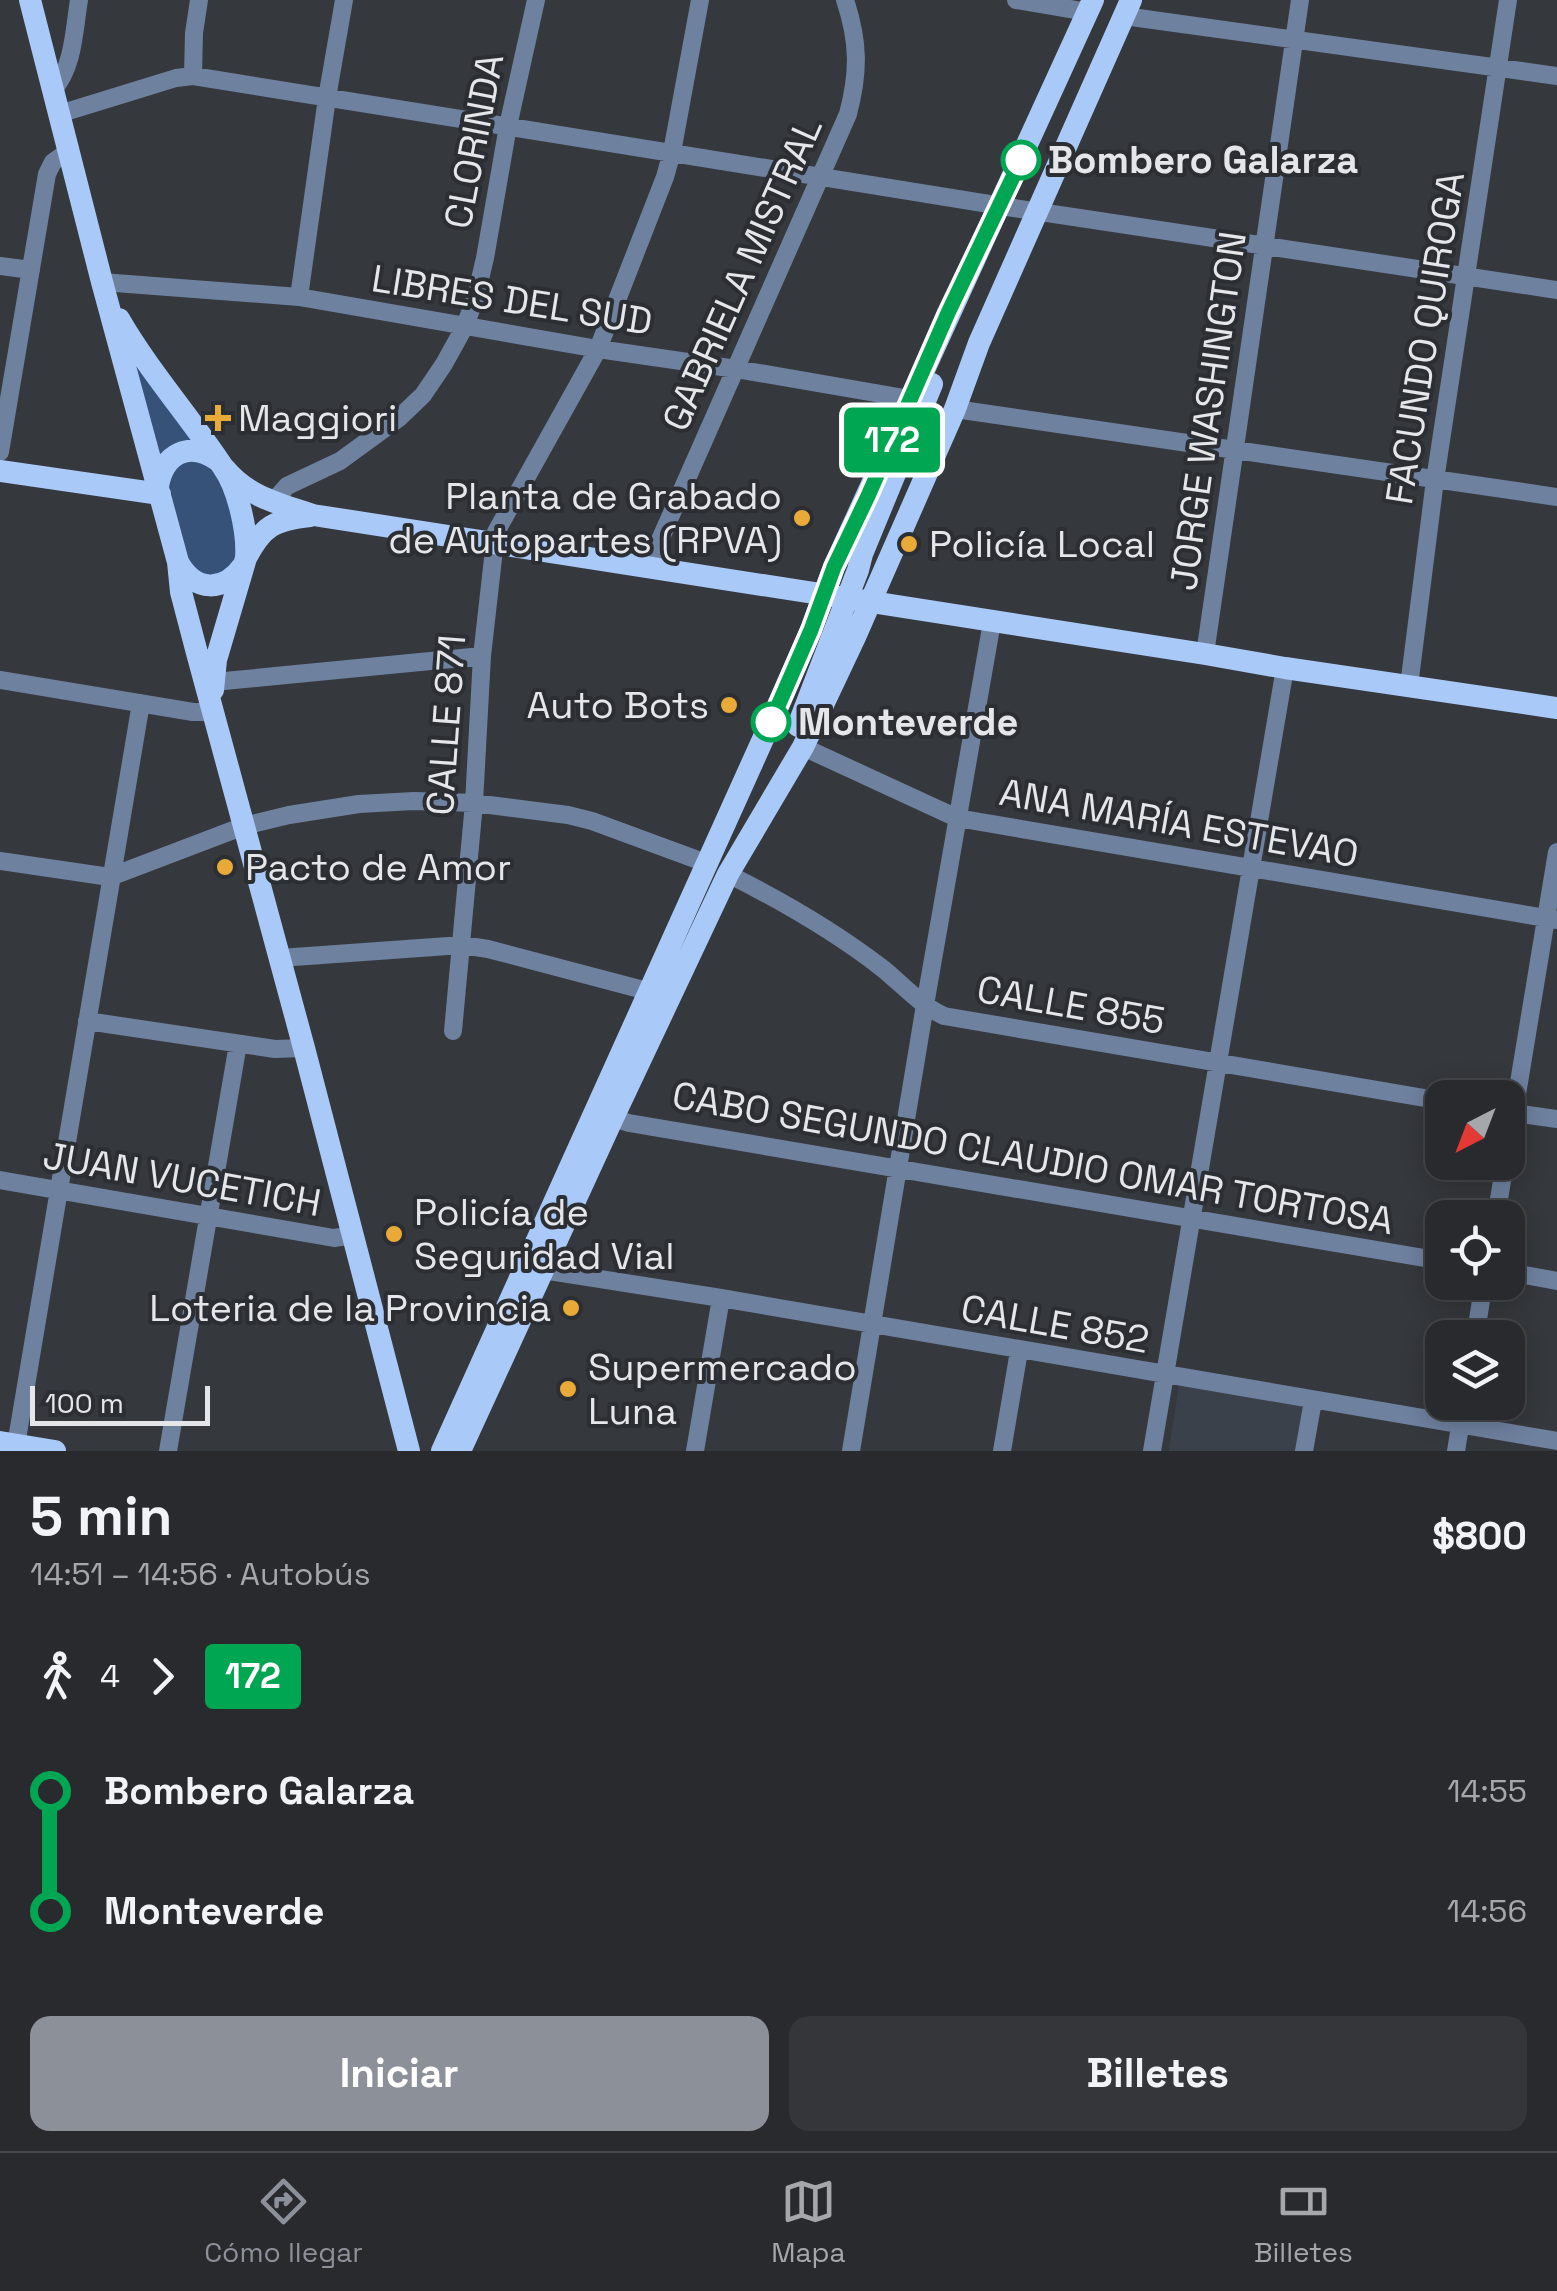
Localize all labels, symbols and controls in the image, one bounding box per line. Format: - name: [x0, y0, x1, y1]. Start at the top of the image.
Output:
- street label: CLORINDA: [434, 50, 514, 232]
- street label: GABRIELA MISTRAL: [651, 110, 833, 438]
- place label: Bombero Galarza: [1048, 136, 1358, 184]
- marker: Bombero Galarza: [1002, 141, 1040, 179]
- street label: FACUNDO QUIROGA: [1375, 168, 1475, 508]
- street label: JORGE WASHINGTON: [1159, 228, 1257, 594]
- street label: LIBRES DEL SUD: [368, 254, 656, 346]
- place label: Maggiori: [238, 394, 397, 442]
- marker: Maggiori: [207, 407, 229, 429]
- line badge: 172: [834, 408, 950, 472]
- text: 172: [864, 418, 920, 462]
- place label: Planta de Grabado de Autopartes (RPVA): [388, 472, 782, 564]
- marker: Planta de Grabado de Autopartes (RPVA): [791, 507, 813, 529]
- place label: Policía Local: [929, 520, 1155, 568]
- marker: Policía Local: [898, 533, 920, 555]
- street label: CALLE 871: [416, 633, 476, 817]
- place label: Auto Bots: [526, 681, 709, 729]
- marker: Auto Bots: [718, 694, 740, 716]
- place label: Monteverde: [798, 698, 1018, 746]
- marker: Monteverde: [752, 703, 790, 741]
- street label: ANA MARÍA ESTEVAO: [996, 768, 1362, 878]
- place label: Pacto de Amor: [245, 843, 511, 891]
- marker: Pacto de Amor: [214, 856, 236, 878]
- street label: CALLE 855: [973, 965, 1169, 1045]
- street label: CABO SEGUNDO CLAUDIO OMAR TORTOSA: [669, 1071, 1397, 1245]
- north arrow: [1425, 1080, 1525, 1180]
- map controls: [1425, 1080, 1525, 1420]
- street label: JUAN VUCETICH: [39, 1131, 325, 1227]
- place label: Policía de Seguridad Vial: [414, 1188, 675, 1280]
- button: locate: [1425, 1200, 1525, 1300]
- marker: Policía de Seguridad Vial: [383, 1223, 405, 1245]
- place label: Loteria de la Provincia: [149, 1284, 551, 1332]
- street label: CALLE 852: [957, 1284, 1153, 1364]
- marker: Loteria de la Provincia: [560, 1297, 582, 1319]
- button: layers: [1425, 1320, 1525, 1420]
- place label: Supermercado Luna: [588, 1343, 857, 1435]
- marker: Supermercado Luna: [557, 1378, 579, 1400]
- scale bar: [30, 1381, 210, 1426]
- text: 100 m: [45, 1385, 124, 1421]
- text: 5 min: [30, 1481, 172, 1551]
- text: $800: [1432, 1512, 1527, 1560]
- text: 14:51 – 14:56 · Autobús: [30, 1554, 371, 1594]
- icon: walk: [30, 1649, 85, 1704]
- icon: forward: [135, 1649, 190, 1704]
- text: 172: [225, 1654, 281, 1698]
- text: 4: [100, 1656, 120, 1696]
- text: Bombero Galarza: [104, 1767, 414, 1815]
- text: 14:55: [1447, 1771, 1527, 1811]
- text: Monteverde: [104, 1887, 324, 1935]
- text: 14:56: [1447, 1891, 1527, 1931]
- button: Iniciar: [30, 2016, 769, 2131]
- button: Billetes: [789, 2016, 1527, 2131]
- tab: Cómo llegar: [204, 2174, 363, 2270]
- tab: Mapa: [771, 2174, 846, 2270]
- tab: Billetes: [1254, 2174, 1353, 2270]

